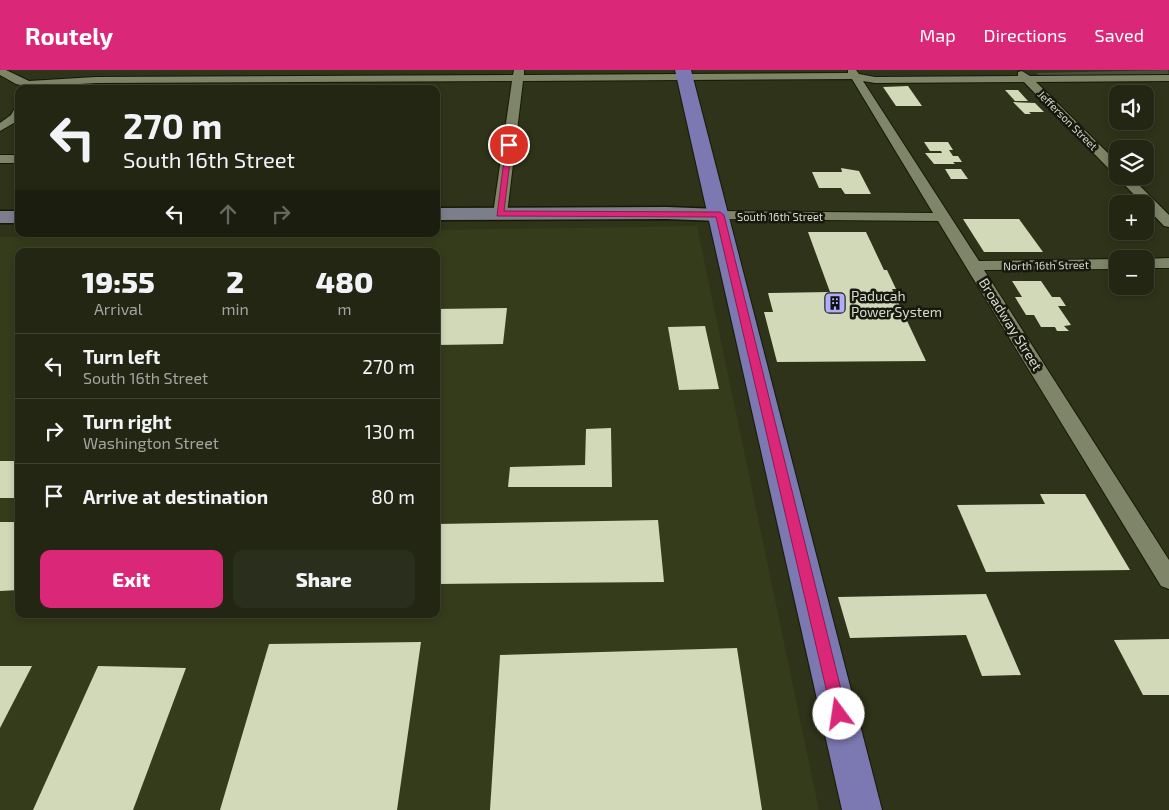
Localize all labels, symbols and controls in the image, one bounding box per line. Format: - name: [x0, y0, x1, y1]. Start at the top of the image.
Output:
- text: Routely: [25, 21, 113, 50]
- text: Map: [919, 24, 956, 46]
- text: Directions: [984, 24, 1067, 46]
- text: Saved: [1095, 24, 1144, 46]
- map controls: [1109, 85, 1154, 295]
- button: sound: [1109, 85, 1154, 130]
- street label: Jefferson Street: [1035, 87, 1101, 153]
- text: 270 m: [123, 104, 222, 146]
- icon: left: [40, 105, 105, 170]
- pin: [488, 124, 530, 166]
- icon: arrive: [495, 131, 523, 159]
- button: layers: [1109, 140, 1154, 185]
- text: South 16th Street: [123, 146, 295, 172]
- button: +: [1109, 195, 1154, 240]
- icon: left: [161, 200, 189, 228]
- icon: ahead: [214, 200, 242, 228]
- icon: right: [267, 200, 295, 228]
- street label: South 16th Street: [737, 210, 823, 223]
- button: −: [1109, 250, 1154, 295]
- street label: North 16th Street: [1003, 258, 1089, 272]
- text: 19:55: [82, 263, 155, 299]
- text: 2: [226, 263, 244, 299]
- text: 480: [315, 263, 373, 299]
- street label: Broadway Street: [976, 275, 1046, 373]
- place label: Paducah Power System: [851, 287, 942, 320]
- building icon: Paducah Power System: [823, 291, 847, 315]
- text: Arrival: [94, 299, 143, 318]
- text: min: [222, 299, 249, 318]
- text: m: [337, 299, 351, 318]
- text: Turn left: [83, 345, 160, 368]
- icon: left: [40, 352, 68, 380]
- text: 270 m: [362, 355, 415, 378]
- text: South 16th Street: [83, 368, 208, 387]
- text: Turn right: [83, 410, 171, 433]
- icon: right: [40, 417, 68, 445]
- text: 130 m: [365, 420, 415, 443]
- text: Washington Street: [83, 433, 219, 452]
- icon: arrive: [40, 482, 68, 510]
- text: Arrive at destination: [83, 485, 268, 508]
- text: 80 m: [371, 485, 415, 508]
- button: Exit: [40, 550, 223, 608]
- button: Share: [233, 550, 415, 608]
- position arrow: [812, 687, 864, 739]

